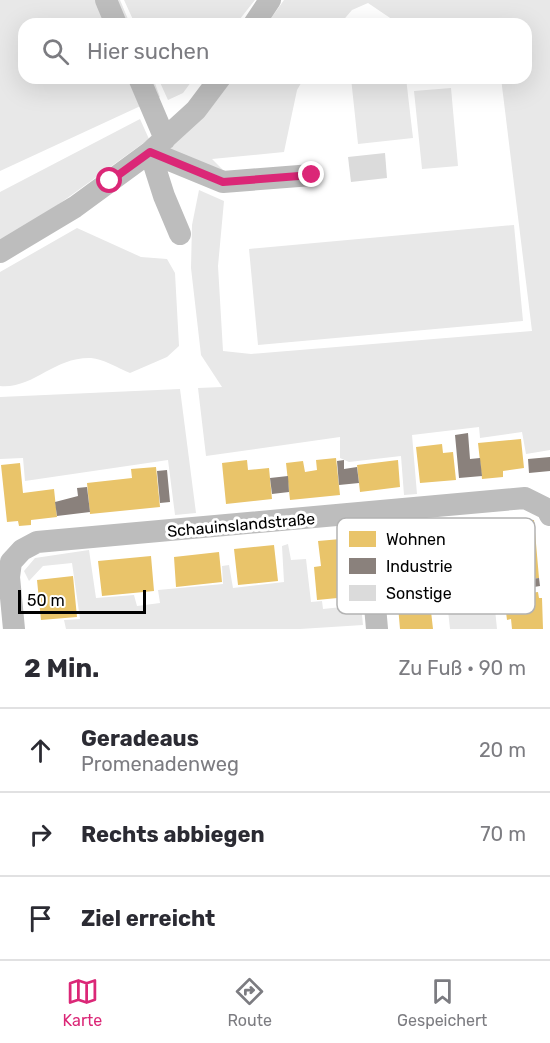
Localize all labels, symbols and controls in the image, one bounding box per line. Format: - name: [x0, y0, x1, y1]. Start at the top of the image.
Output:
- search box: [18, 18, 532, 84]
- icon: search: [39, 35, 72, 68]
- text: Hier suchen: [87, 38, 209, 65]
- route end: [298, 161, 324, 187]
- route start: [96, 167, 122, 193]
- street label: Schauinslandstraße: [166, 509, 316, 541]
- legend: [337, 518, 535, 614]
- text: Wohnen: [386, 530, 446, 549]
- text: Industrie: [386, 557, 453, 576]
- text: Sonstige: [386, 584, 452, 603]
- scale bar: [18, 587, 146, 614]
- text: 50 m: [27, 591, 65, 610]
- text: 2 Min.: [24, 653, 100, 684]
- text: Zu Fuß · 90 m: [398, 656, 526, 680]
- text: Geradeaus: [81, 725, 199, 752]
- icon: ahead: [24, 734, 57, 767]
- text: 20 m: [479, 738, 526, 762]
- text: Promenadenweg: [81, 752, 239, 776]
- icon: right: [24, 818, 57, 851]
- text: Rechts abbiegen: [81, 821, 265, 848]
- text: 70 m: [480, 822, 526, 846]
- icon: arrive: [24, 902, 57, 935]
- text: Ziel erreicht: [81, 905, 215, 932]
- tab: Karte: [63, 975, 102, 1030]
- tab: Route: [227, 975, 272, 1030]
- tab: Gespeichert: [397, 975, 487, 1030]

